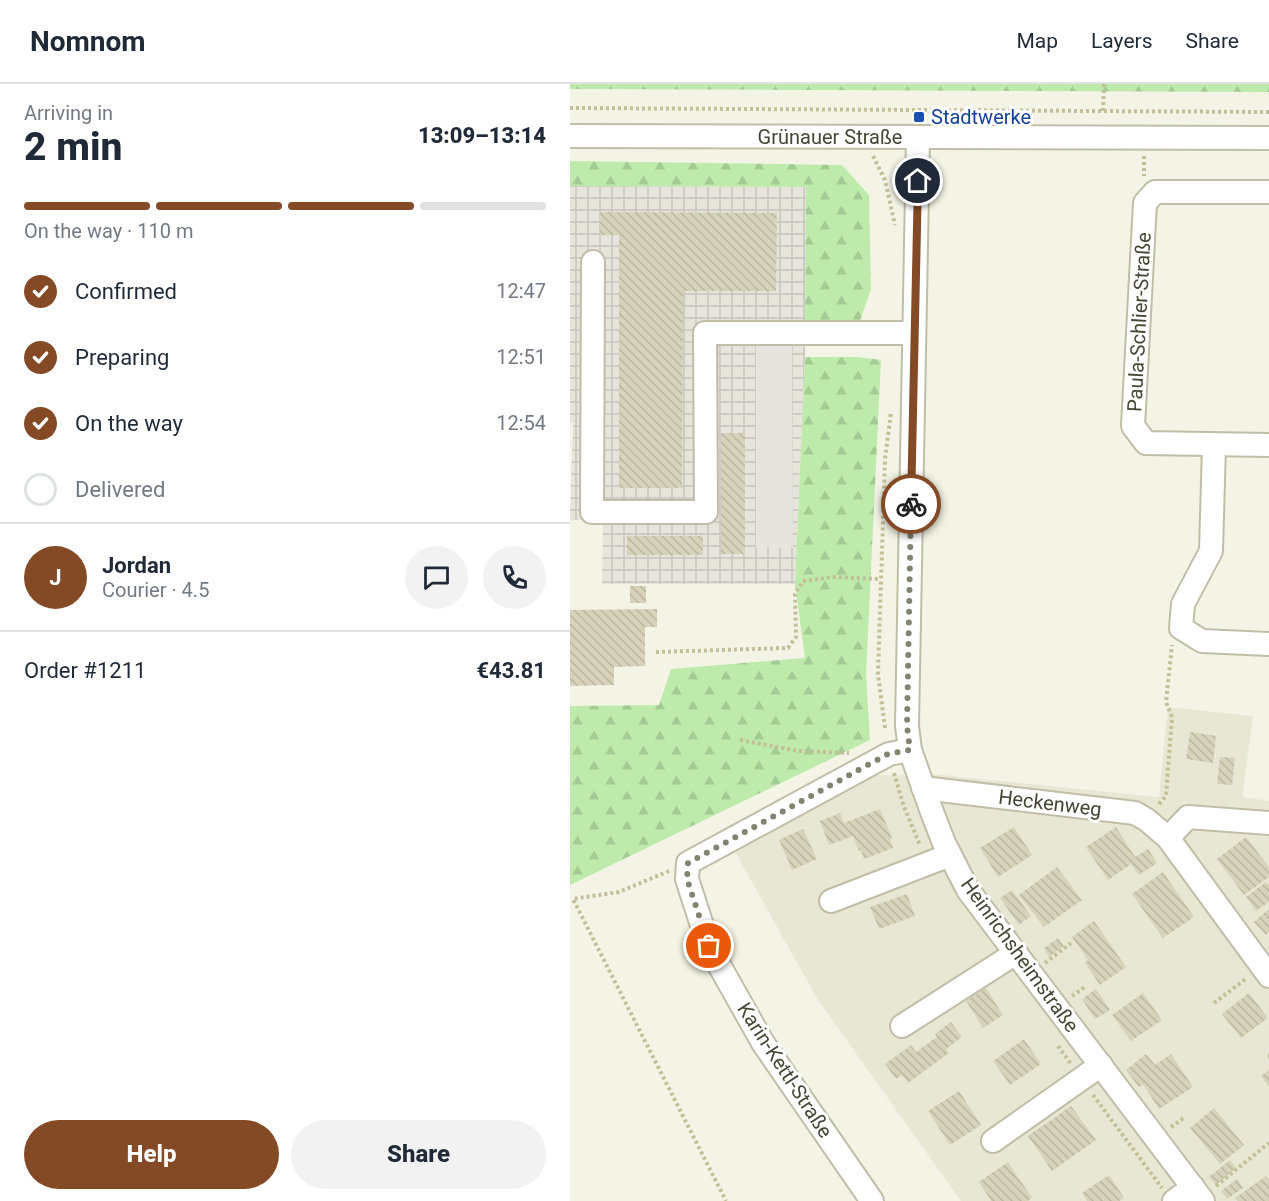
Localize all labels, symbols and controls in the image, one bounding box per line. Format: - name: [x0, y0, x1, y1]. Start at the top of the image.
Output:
- text: Nomnom: [30, 25, 146, 58]
- text: Map: [1016, 29, 1058, 53]
- text: Layers: [1091, 29, 1152, 53]
- text: Share: [1185, 29, 1239, 53]
- text: Arriving in: [24, 101, 113, 125]
- place label: Stadtwerke: [931, 105, 1031, 129]
- marker: Stadtwerke: [912, 110, 926, 124]
- text: 13:09–13:14: [418, 123, 546, 148]
- text: 2 min: [24, 124, 122, 170]
- street label: Grünauer Straße: [758, 125, 902, 149]
- pin: [892, 155, 943, 206]
- icon: home: [901, 164, 934, 197]
- text: On the way · 110 m: [24, 219, 193, 243]
- street label: Paula-Schlier-Straße: [1122, 232, 1156, 412]
- icon: check: [24, 275, 57, 308]
- text: Confirmed: [75, 279, 177, 304]
- text: 12:47: [496, 279, 546, 303]
- icon: check: [24, 341, 57, 374]
- text: Preparing: [75, 345, 169, 370]
- text: 12:51: [496, 345, 546, 369]
- icon: check: [24, 407, 57, 440]
- text: On the way: [75, 411, 183, 436]
- text: 12:54: [496, 411, 546, 435]
- courier: [881, 474, 941, 534]
- text: Delivered: [75, 477, 165, 502]
- icon: bike: [895, 488, 928, 521]
- button: chat: [405, 546, 468, 609]
- button: phone: [483, 546, 546, 609]
- text: Jordan: [102, 553, 171, 578]
- text: J: [49, 565, 62, 590]
- text: Courier · 4.5: [102, 578, 209, 602]
- text: Order #1211: [24, 658, 146, 683]
- text: €43.81: [477, 658, 546, 683]
- street label: Heckenweg: [997, 785, 1103, 821]
- street label: Heinrichsheimstraße: [956, 873, 1084, 1037]
- pin: [683, 920, 734, 971]
- icon: bag: [692, 929, 725, 962]
- street label: Karin-Kettl-Straße: [732, 998, 838, 1142]
- button: Help: [24, 1120, 279, 1189]
- button: Share: [291, 1120, 546, 1189]

